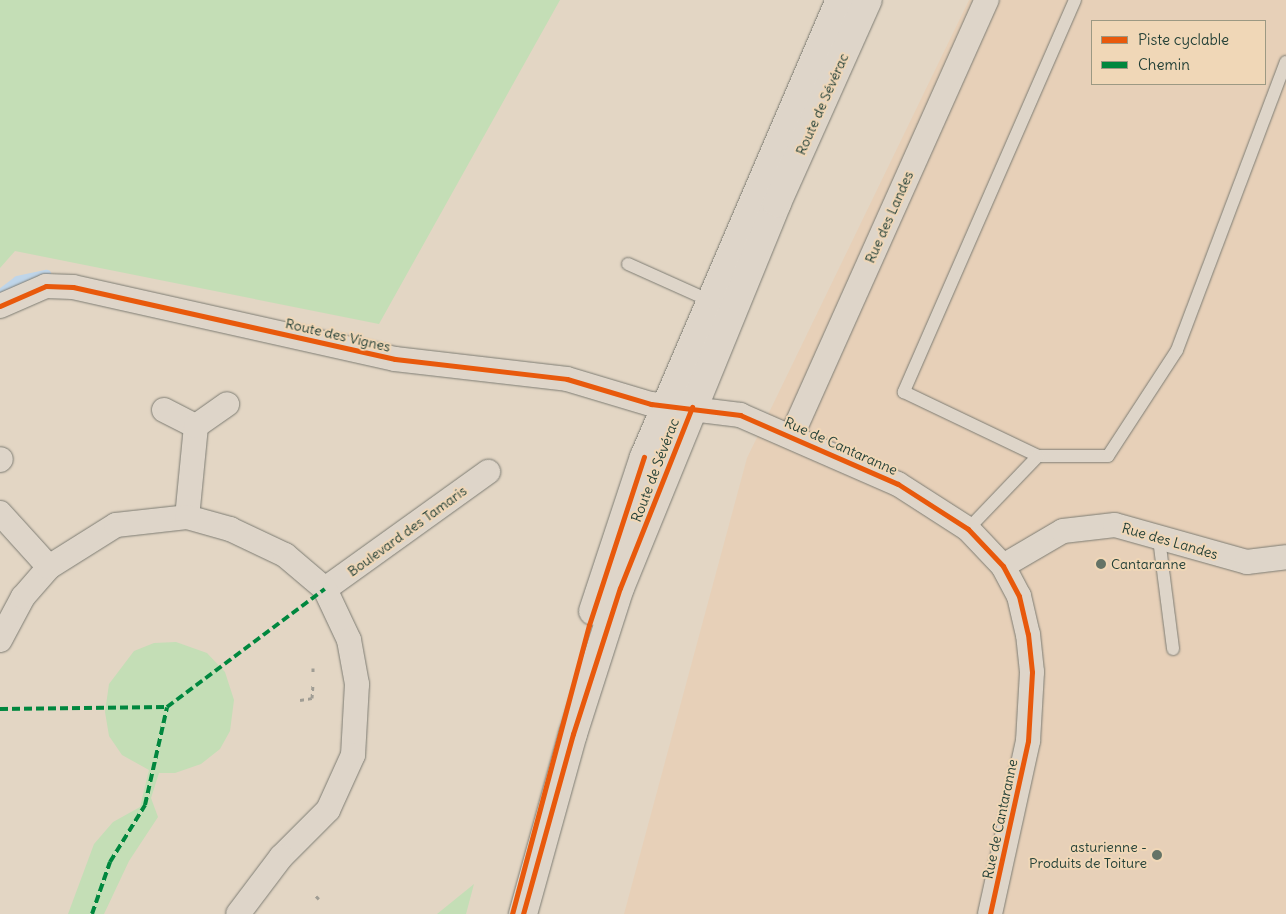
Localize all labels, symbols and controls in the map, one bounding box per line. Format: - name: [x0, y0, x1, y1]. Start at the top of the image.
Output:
- legend: [1091, 20, 1266, 85]
- text: Piste cyclable: [1138, 30, 1229, 49]
- street label: Route de Sévérac: [792, 51, 852, 157]
- text: Chemin: [1138, 55, 1190, 74]
- street label: Rue des Landes: [861, 168, 917, 266]
- street label: Route des Vignes: [284, 315, 392, 355]
- street label: Rue de Cantaranne: [782, 414, 900, 478]
- street label: Route de Sévérac: [628, 416, 682, 524]
- street label: Boulevard des Tamaris: [344, 482, 470, 580]
- street label: Rue des Landes: [1120, 519, 1220, 563]
- place label: Cantaranne: [1111, 556, 1186, 572]
- marker: Cantaranne: [1095, 558, 1107, 570]
- street label: Rue de Cantaranne: [979, 758, 1021, 880]
- place label: asturienne - Produits de Toiture: [1029, 839, 1147, 872]
- marker: asturienne - Produits de Toiture: [1151, 849, 1163, 861]

